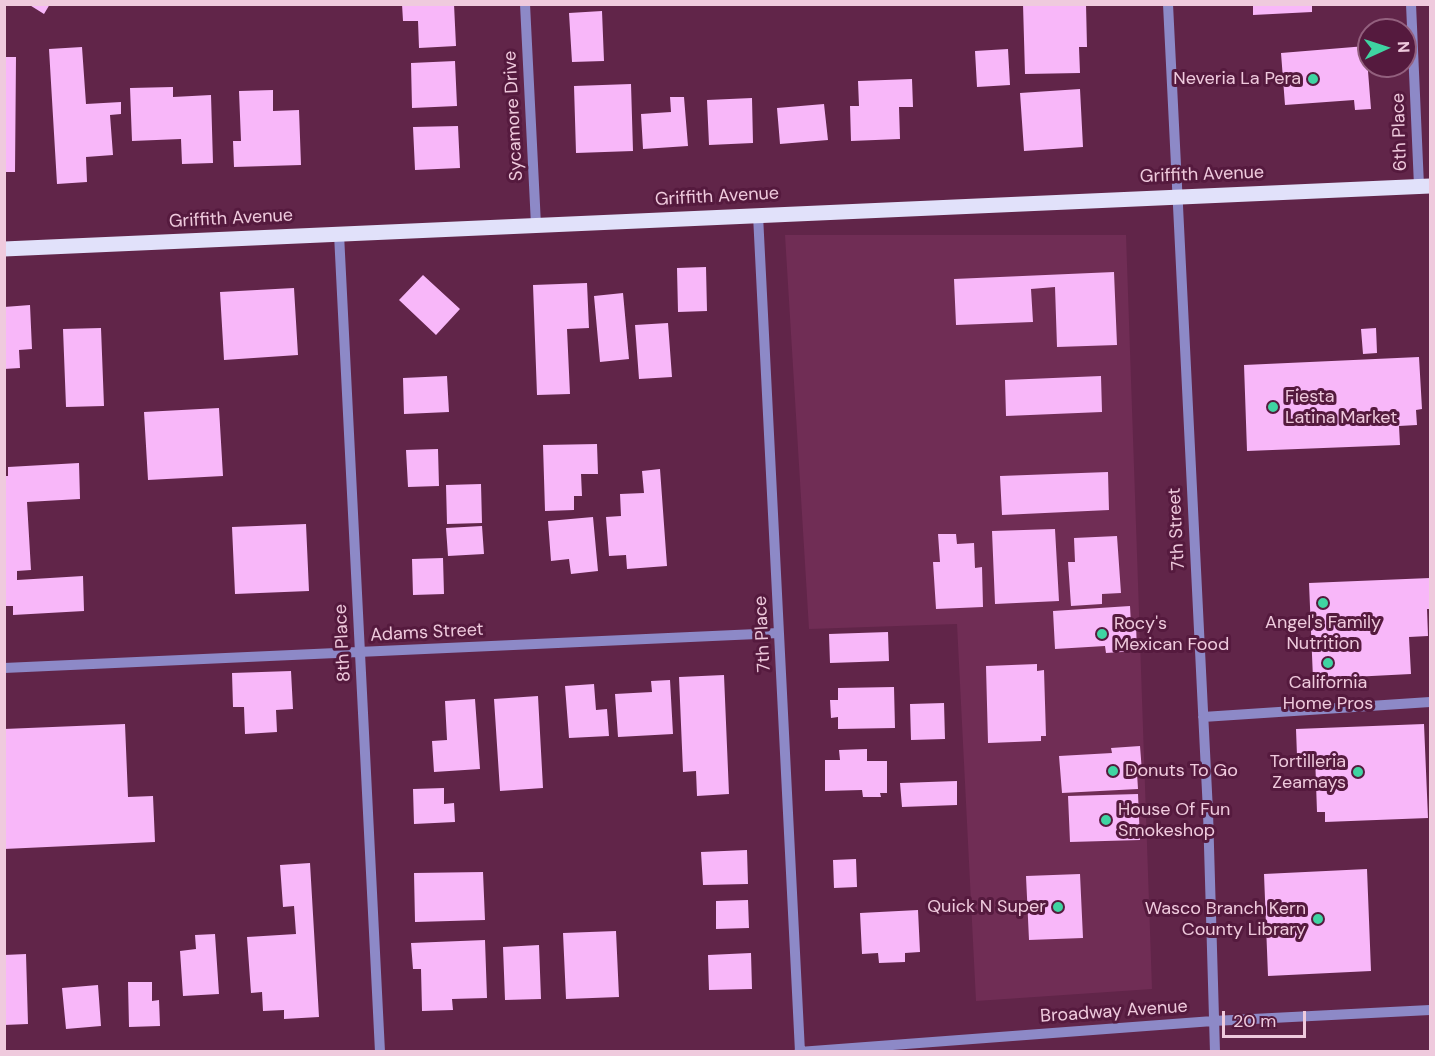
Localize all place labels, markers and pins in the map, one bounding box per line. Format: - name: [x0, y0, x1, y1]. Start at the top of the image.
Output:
- place label: Neveria La Pera: [1173, 68, 1301, 90]
- marker: Neveria La Pera: [1306, 72, 1320, 86]
- place label: Fiesta Latina Market: [1285, 386, 1397, 428]
- marker: Fiesta Latina Market: [1266, 400, 1280, 414]
- marker: Angel's Family Nutrition: [1316, 596, 1330, 610]
- place label: Angel's Family Nutrition: [1265, 612, 1381, 654]
- place label: Rocy's Mexican Food: [1114, 613, 1229, 656]
- marker: Rocy's Mexican Food: [1095, 627, 1109, 641]
- marker: California Home Pros: [1321, 656, 1335, 670]
- place label: California Home Pros: [1283, 672, 1373, 714]
- place label: Tortilleria Zeamays: [1270, 751, 1346, 794]
- place label: Donuts To Go: [1125, 760, 1238, 782]
- marker: Donuts To Go: [1106, 764, 1120, 778]
- marker: Tortilleria Zeamays: [1351, 765, 1365, 779]
- place label: House Of Fun Smokeshop: [1118, 799, 1230, 842]
- marker: House Of Fun Smokeshop: [1099, 813, 1113, 827]
- place label: Quick N Super: [927, 896, 1046, 918]
- place label: Wasco Branch Kern County Library: [1145, 898, 1306, 940]
- marker: Quick N Super: [1051, 900, 1065, 914]
- marker: Wasco Branch Kern County Library: [1311, 912, 1325, 926]

